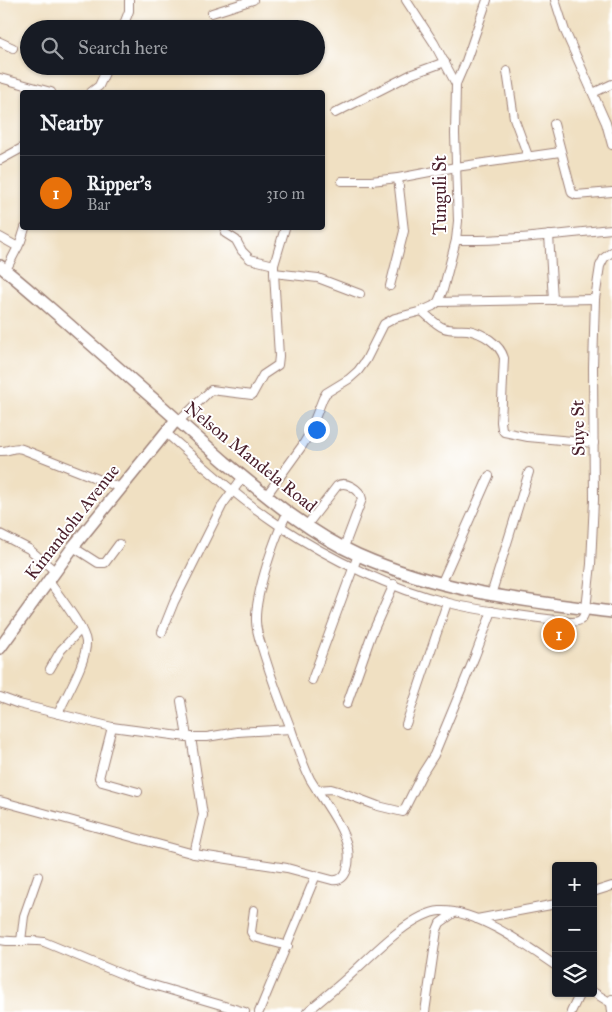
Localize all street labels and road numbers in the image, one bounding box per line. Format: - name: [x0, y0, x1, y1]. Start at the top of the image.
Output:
- street label: Tunguli St: [429, 154, 452, 235]
- street label: Nelson Mandela Road: [180, 397, 322, 517]
- street label: Suye St: [567, 399, 589, 456]
- street label: Kimandolu Avenue: [20, 460, 124, 584]

